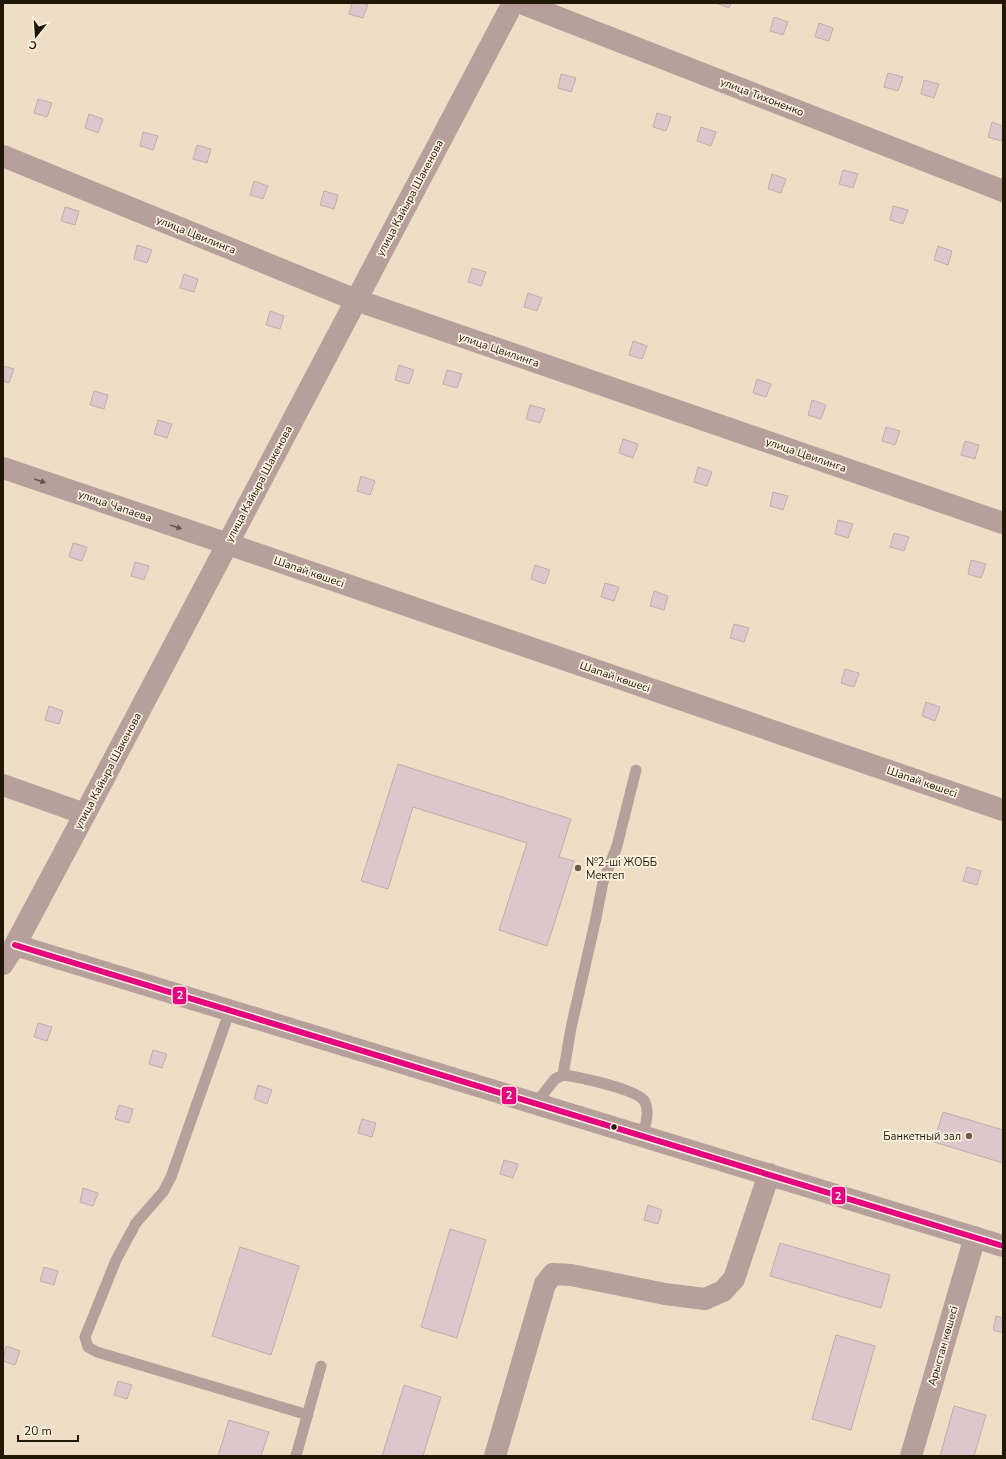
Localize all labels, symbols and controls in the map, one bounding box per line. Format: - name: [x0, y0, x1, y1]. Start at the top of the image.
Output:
- north arrow: [16, 16, 56, 56]
- text: С: [27, 37, 39, 53]
- street label: улица Тихоненко: [718, 74, 806, 120]
- street label: улица Кайыра Шакенова: [373, 137, 447, 259]
- street label: улица Цвилинга: [154, 212, 238, 258]
- street label: улица Цвилинга: [457, 329, 541, 371]
- street label: улица Кайыра Шакенова: [222, 423, 296, 545]
- street label: улица Цвилинга: [764, 434, 848, 476]
- one-way arrow: [34, 478, 46, 484]
- street label: улица Чапаева: [76, 486, 154, 526]
- one-way arrow: [171, 524, 183, 530]
- street label: Шапай көшесі: [272, 553, 346, 591]
- street label: Шапай көшесі: [578, 658, 652, 696]
- street label: улица Кайыра Шакенова: [71, 710, 145, 832]
- street label: Шапай көшесі: [885, 763, 959, 801]
- place label: №2-ші ЖОББ Мектеп: [586, 855, 657, 883]
- marker: №2-ші ЖОББ Мектеп: [573, 863, 583, 873]
- line badge: 2: [172, 986, 187, 1005]
- text: 2: [177, 988, 184, 1003]
- line badge: 2: [501, 1086, 517, 1105]
- text: 2: [506, 1088, 513, 1103]
- unlabelled marker: [609, 1122, 619, 1132]
- place label: Банкетный зал: [883, 1129, 961, 1144]
- marker: Банкетный зал: [964, 1131, 974, 1141]
- line badge: 2: [831, 1186, 846, 1205]
- text: 2: [835, 1189, 842, 1204]
- street label: Арыстан көшесі: [924, 1304, 962, 1388]
- scale bar: [18, 1417, 78, 1443]
- text: 20 m: [24, 1423, 52, 1439]

